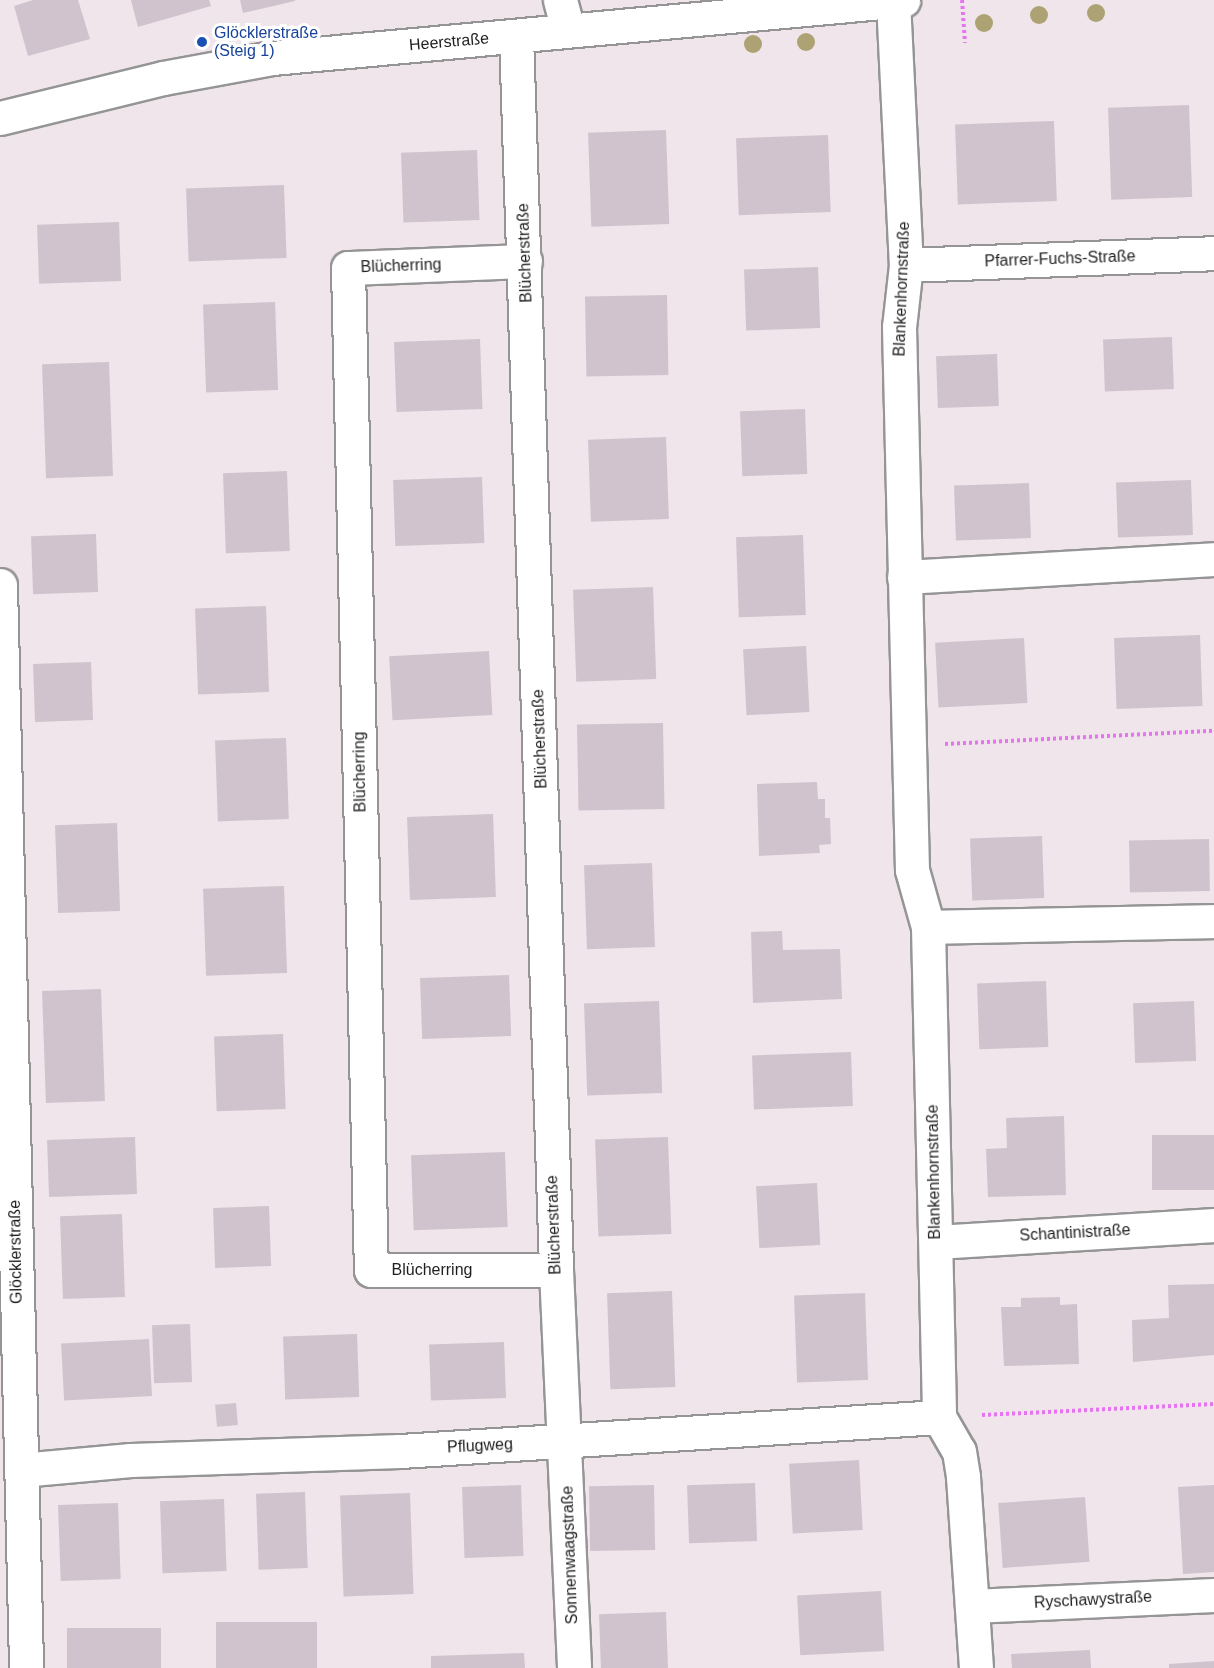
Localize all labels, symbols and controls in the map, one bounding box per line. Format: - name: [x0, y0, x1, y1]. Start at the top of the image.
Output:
- place label: Glöcklerstraße (Steig 1): [214, 23, 318, 61]
- street label: Heerstraße: [408, 29, 490, 55]
- marker: Glöcklerstraße (Steig 1): [195, 35, 209, 49]
- street label: Blücherstraße: [514, 203, 536, 303]
- street label: Blankenhornstraße: [890, 221, 914, 357]
- street label: Pfarrer-Fuchs-Straße: [984, 247, 1136, 271]
- street label: Blücherring: [360, 255, 442, 277]
- street label: Blücherstraße: [529, 689, 551, 789]
- street label: Blücherring: [350, 731, 370, 813]
- street label: Blankenhornstraße: [923, 1104, 945, 1240]
- street label: Blücherstraße: [543, 1175, 565, 1275]
- street label: Glöcklerstraße: [5, 1200, 27, 1304]
- street label: Schantinistraße: [1019, 1221, 1131, 1245]
- street label: Blücherring: [392, 1260, 472, 1280]
- street label: Pflugweg: [447, 1435, 513, 1457]
- street label: Sonnenwaagstraße: [558, 1485, 582, 1625]
- street label: Ryschawystraße: [1033, 1587, 1153, 1613]

